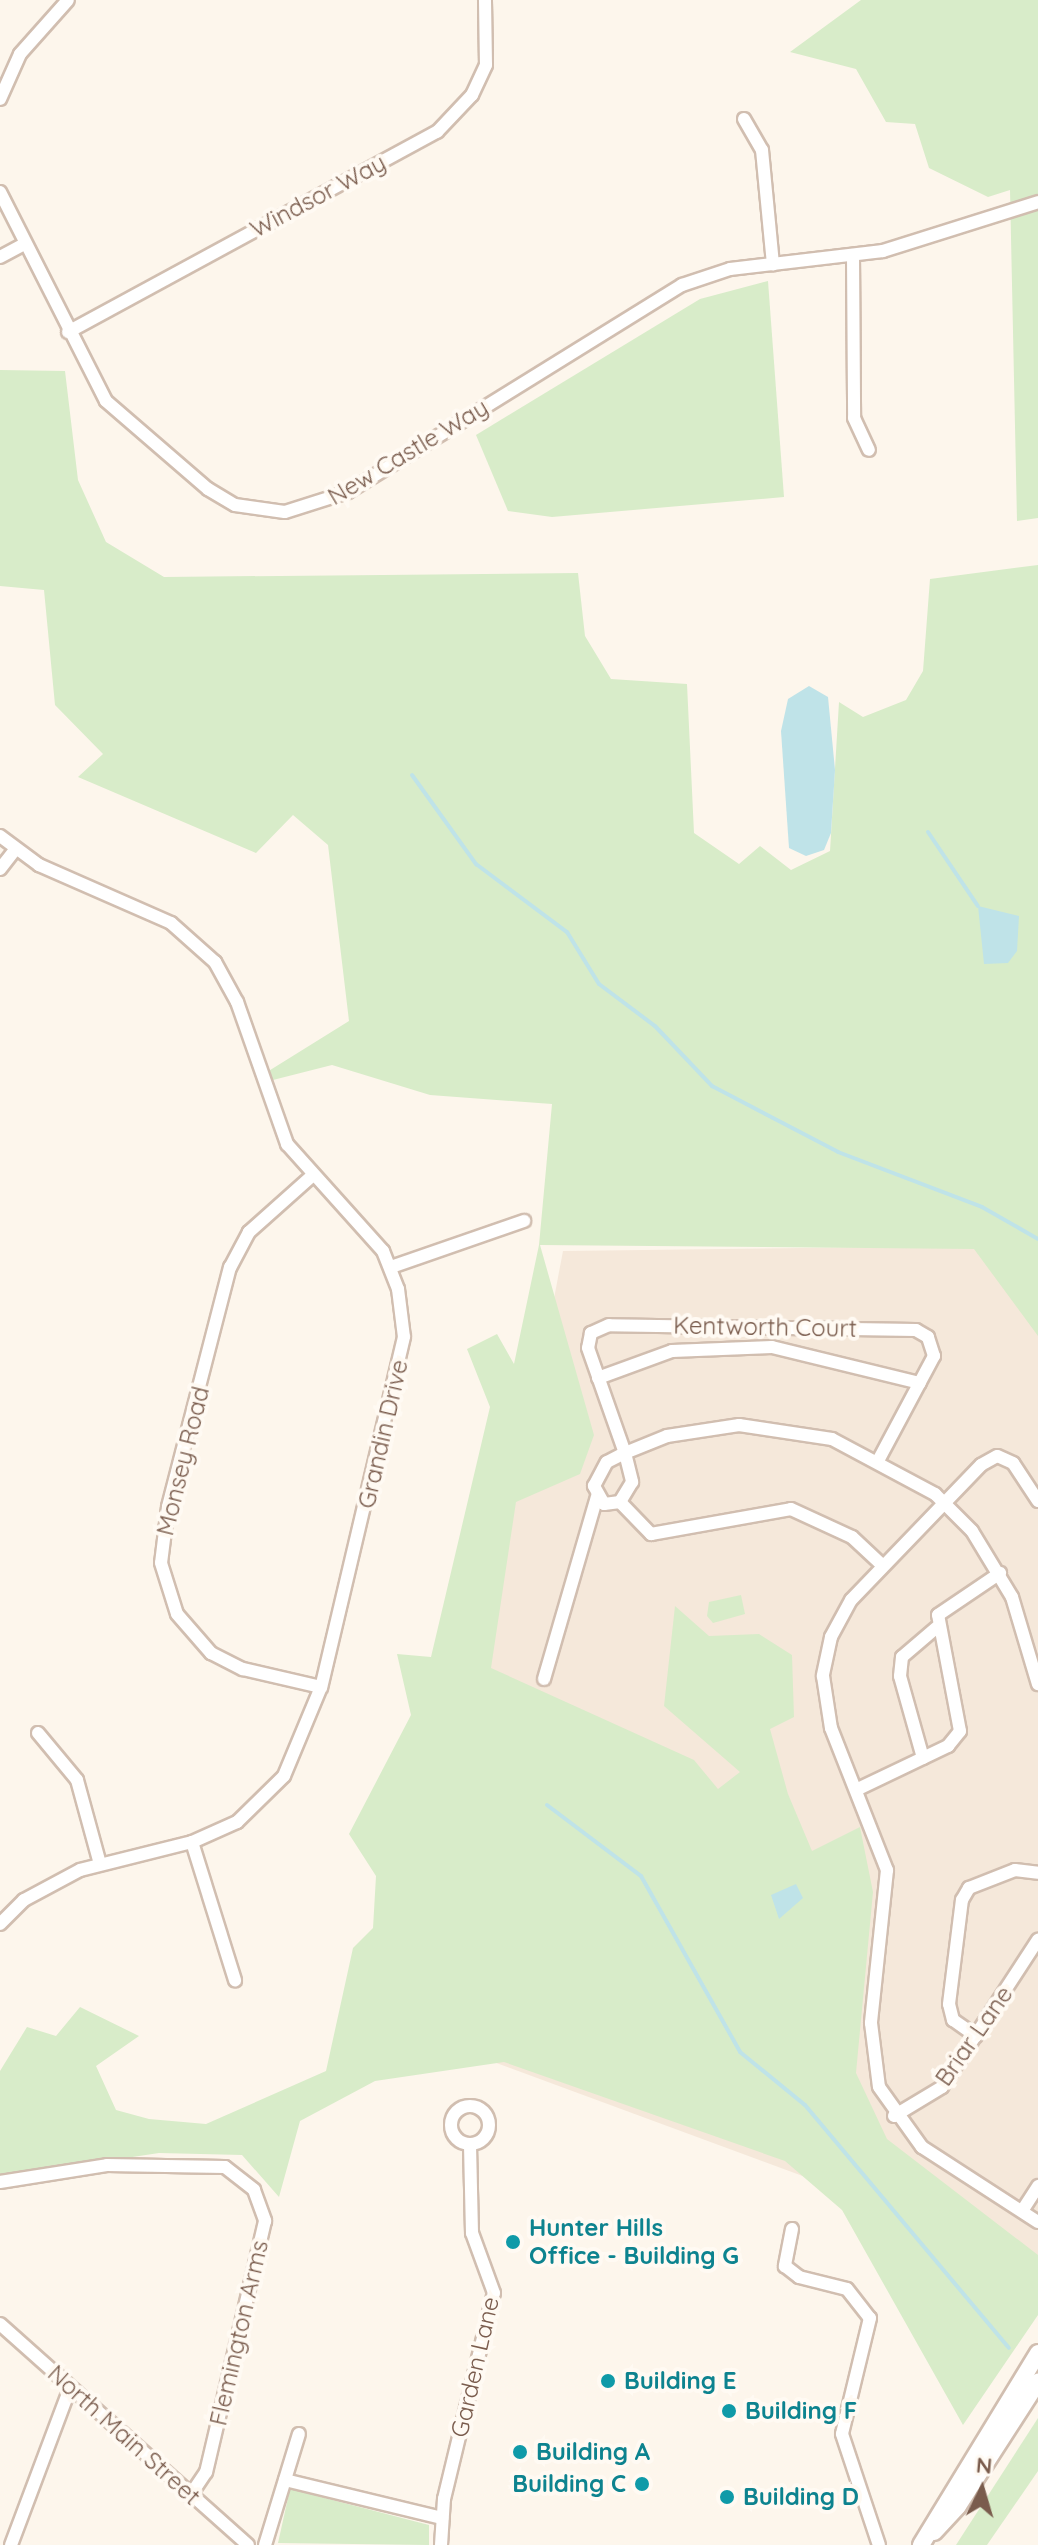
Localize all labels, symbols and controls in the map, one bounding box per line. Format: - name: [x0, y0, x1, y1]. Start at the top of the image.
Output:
- street label: Windsor Way: [245, 148, 391, 244]
- street label: New Castle Way: [323, 393, 493, 511]
- street label: Kentworth Court: [673, 1311, 857, 1343]
- street label: Grandin Drive: [352, 1357, 414, 1511]
- street label: Monsey Road: [151, 1383, 215, 1539]
- street label: Briar Lane: [929, 1981, 1019, 2091]
- place label: Hunter Hills Office - Building G: [529, 2214, 739, 2270]
- marker: Hunter Hills Office - Building G: [504, 2233, 522, 2251]
- street label: Flemington Arms: [204, 2238, 274, 2428]
- street label: Garden Lane: [445, 2294, 505, 2440]
- street label: North Main Street: [42, 2359, 206, 2511]
- place label: Building E: [624, 2367, 737, 2395]
- marker: Building E: [599, 2372, 617, 2390]
- place label: Building F: [745, 2397, 857, 2425]
- marker: Building F: [720, 2402, 738, 2420]
- place label: Building A: [536, 2438, 650, 2466]
- marker: Building A: [511, 2443, 529, 2461]
- north arrow: [942, 2449, 1022, 2529]
- text: N: [975, 2450, 993, 2480]
- place label: Building C: [512, 2470, 626, 2498]
- marker: Building C: [633, 2475, 651, 2493]
- place label: Building D: [743, 2483, 859, 2511]
- marker: Building D: [718, 2488, 736, 2506]

